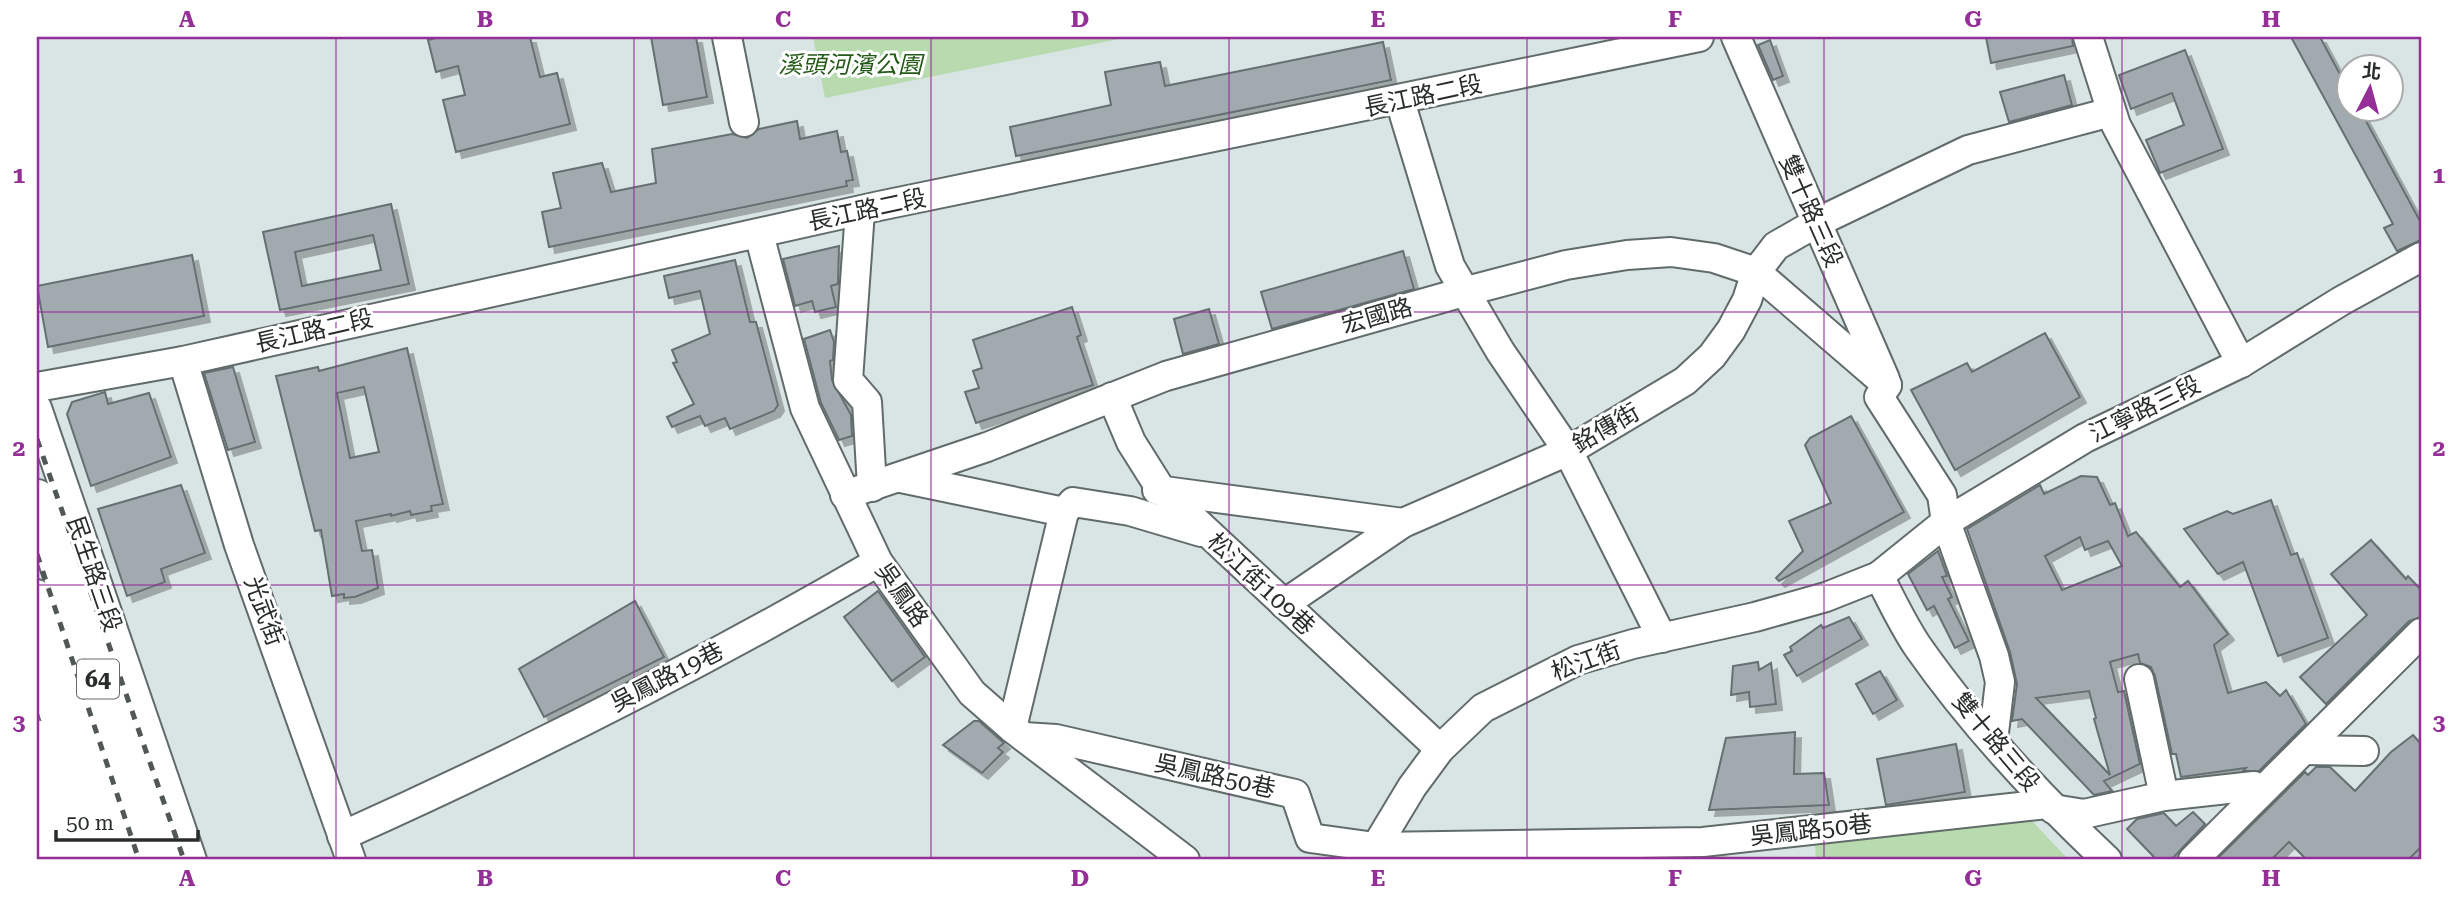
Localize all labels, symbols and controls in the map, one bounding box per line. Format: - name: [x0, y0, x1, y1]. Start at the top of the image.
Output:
- text: A: [179, 6, 196, 33]
- text: B: [477, 6, 493, 33]
- text: C: [775, 6, 791, 33]
- text: D: [1071, 6, 1089, 33]
- text: E: [1371, 6, 1385, 33]
- text: F: [1668, 6, 1682, 33]
- text: G: [1964, 6, 1982, 33]
- text: H: [2262, 6, 2281, 33]
- park label: 溪頭河濱公園: [778, 51, 925, 79]
- north arrow: [2336, 52, 2406, 122]
- text: 北: [2361, 59, 2382, 84]
- street label: 長江路二段: [1361, 70, 1485, 122]
- street label: 雙十路三段: [1774, 150, 1848, 272]
- text: 1: [13, 162, 26, 189]
- text: 1: [2433, 162, 2446, 189]
- street label: 長江路二段: [805, 184, 929, 236]
- street label: 宏國路: [1339, 293, 1415, 339]
- street label: 長江路二段: [252, 304, 376, 358]
- street label: 江寧路三段: [2085, 370, 2205, 448]
- street label: 銘傳街: [1568, 398, 1644, 458]
- text: 2: [13, 435, 25, 462]
- text: 2: [2433, 435, 2445, 462]
- street label: 民生路三段: [61, 513, 127, 635]
- street label: 松江街109巷: [1202, 527, 1320, 641]
- street label: 吳鳳路: [870, 557, 934, 633]
- street label: 光武街: [239, 572, 289, 650]
- street label: 松江街: [1547, 636, 1625, 686]
- street label: 吳鳳路19巷: [606, 637, 728, 717]
- road number: 64: [77, 660, 119, 698]
- street label: 雙十路三段: [1947, 687, 2045, 797]
- text: 3: [13, 709, 26, 736]
- text: 3: [2433, 709, 2446, 736]
- street label: 吳鳳路50巷: [1152, 749, 1278, 803]
- scale bar: [56, 799, 198, 843]
- street label: 吳鳳路50巷: [1748, 810, 1874, 850]
- text: 50 m: [66, 811, 114, 835]
- text: A: [179, 865, 196, 892]
- text: B: [477, 865, 493, 892]
- text: C: [775, 865, 791, 892]
- text: D: [1071, 865, 1089, 892]
- text: E: [1371, 865, 1385, 892]
- text: F: [1668, 865, 1682, 892]
- text: G: [1964, 865, 1982, 892]
- text: H: [2262, 865, 2281, 892]

